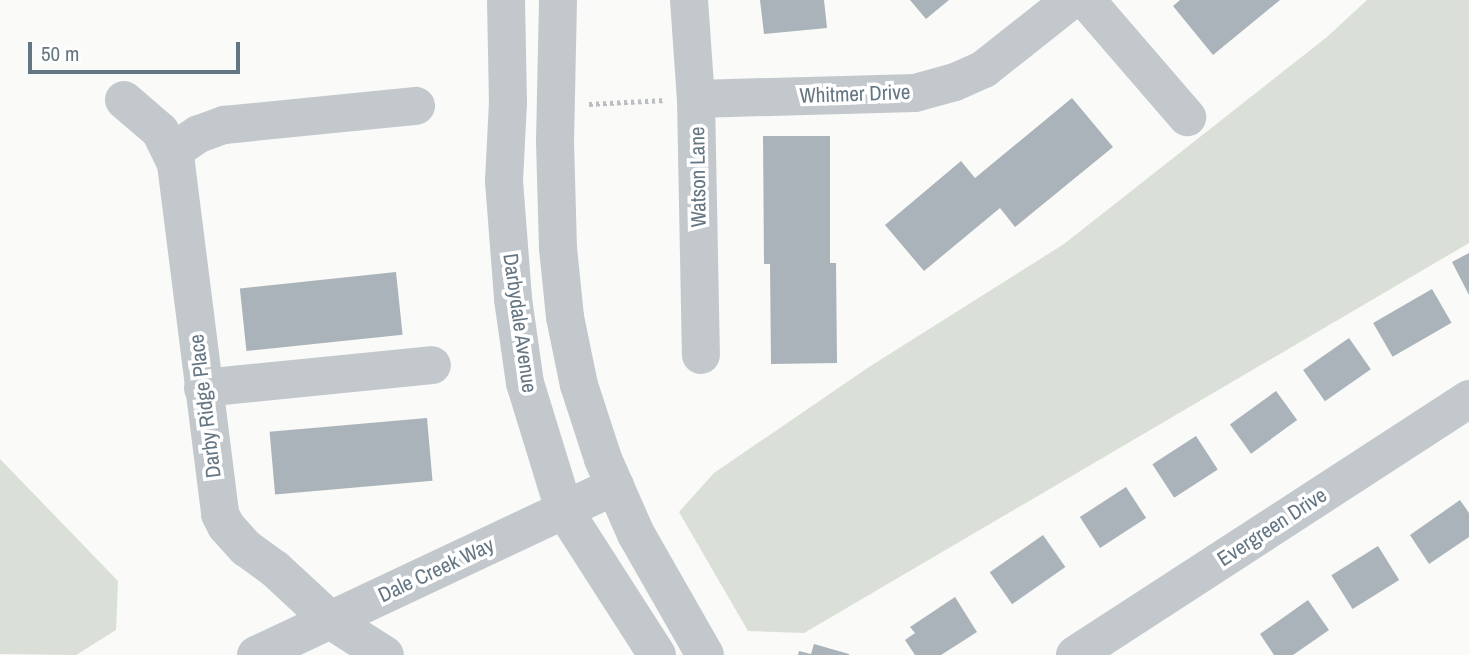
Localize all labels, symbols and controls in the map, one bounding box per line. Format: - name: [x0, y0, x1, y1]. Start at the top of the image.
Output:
- scale bar: [32, 28, 243, 72]
- text: 50 m: [41, 39, 79, 68]
- street label: Whitmer Drive: [799, 79, 911, 109]
- street label: Watson Lane: [685, 126, 711, 228]
- street label: Darbydale Avenue: [498, 251, 542, 395]
- street label: Darby Ridge Place: [184, 333, 226, 479]
- street label: Evergreen Drive: [1213, 482, 1331, 572]
- street label: Dale Creek Way: [374, 532, 498, 608]

